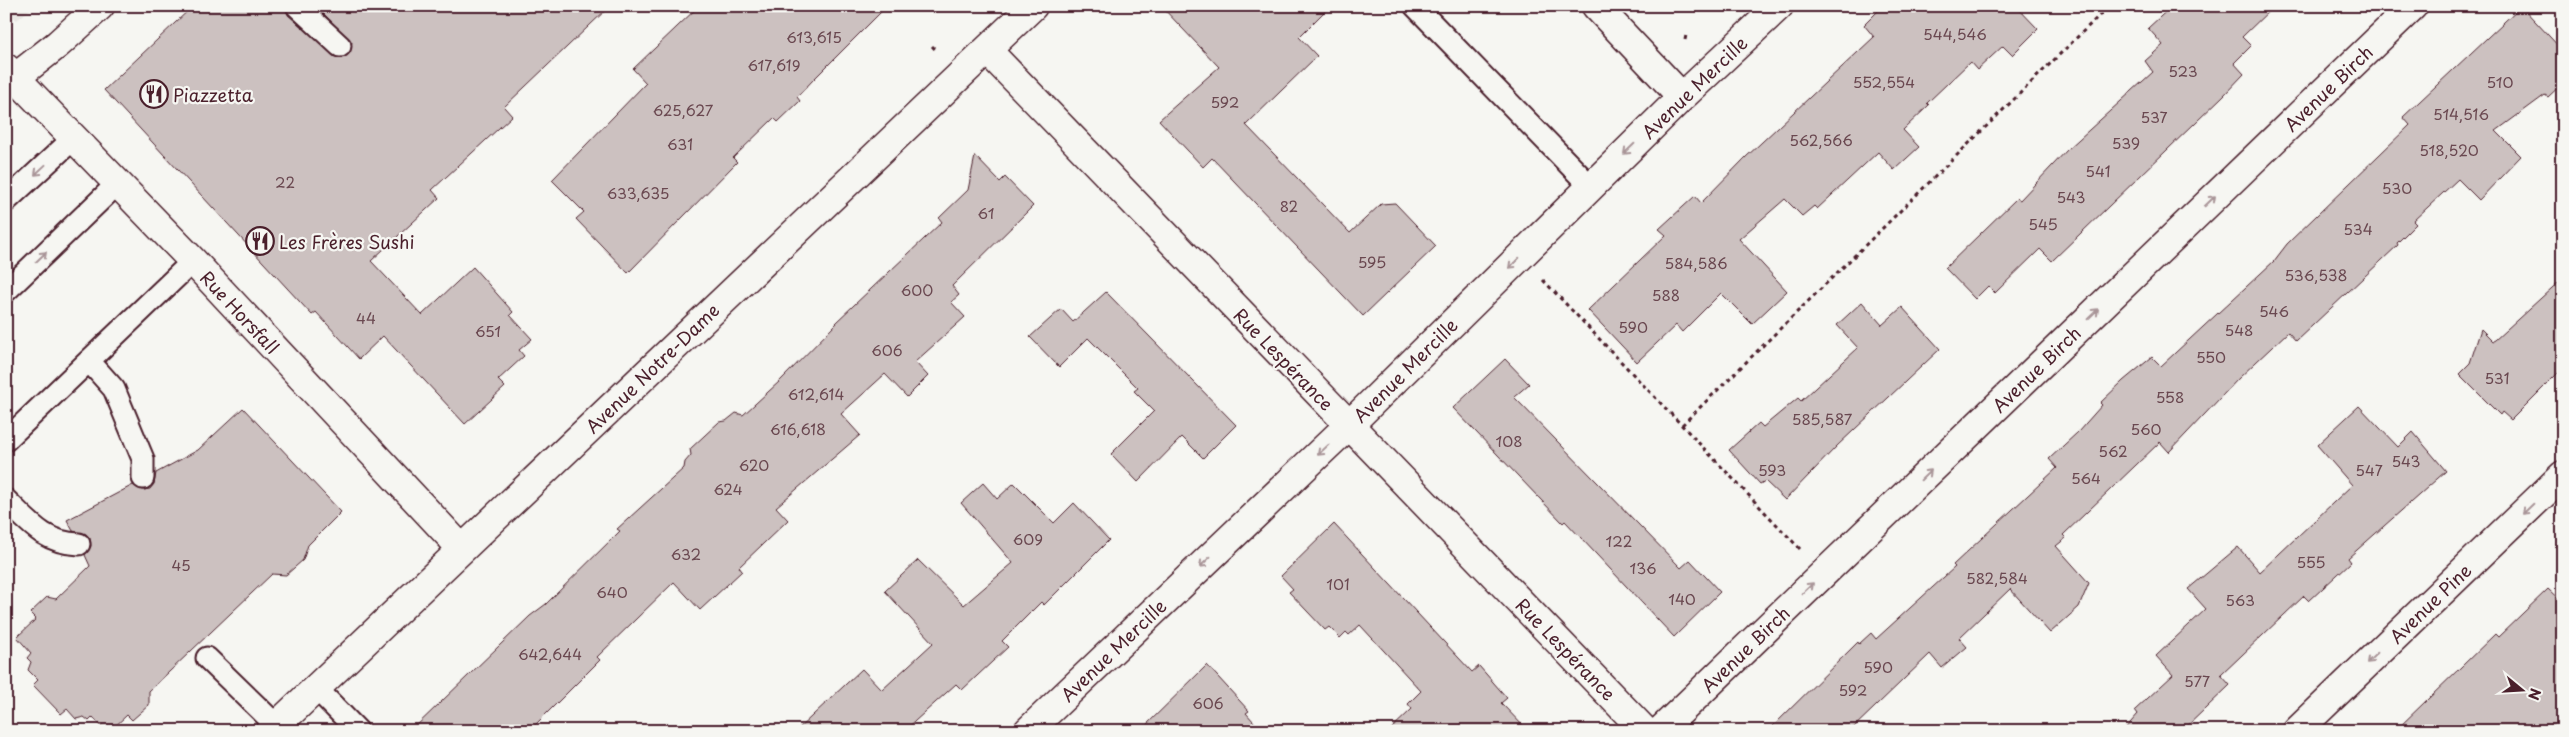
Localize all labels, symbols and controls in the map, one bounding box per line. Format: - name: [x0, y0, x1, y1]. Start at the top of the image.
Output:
- house number: 544,546: [1923, 22, 1987, 45]
- house number: 613,615: [786, 25, 842, 48]
- street label: Avenue Mercille: [1635, 29, 1753, 145]
- street label: Avenue Birch: [2278, 39, 2378, 137]
- house number: 617,619: [748, 53, 800, 76]
- house number: 523: [2168, 59, 2198, 82]
- house number: 552,554: [1853, 70, 1915, 93]
- house number: 510: [2486, 70, 2514, 93]
- restaurant icon: Piazzetta: [139, 79, 169, 109]
- place label: Piazzetta: [173, 81, 254, 108]
- house number: 592: [1211, 90, 1239, 113]
- house number: 625,627: [653, 98, 714, 121]
- house number: 514,516: [2433, 102, 2489, 125]
- house number: 537: [2140, 105, 2168, 128]
- house number: 562,566: [1789, 128, 1853, 151]
- house number: 539: [2112, 131, 2140, 154]
- house number: 631: [667, 132, 693, 155]
- house number: 518,520: [2419, 138, 2479, 161]
- one-way arrow: [1623, 143, 1636, 155]
- house number: 541: [2085, 159, 2111, 182]
- one-way arrow: [34, 164, 47, 176]
- house number: 22: [275, 170, 295, 193]
- house number: 530: [2382, 176, 2412, 199]
- house number: 633,635: [607, 181, 669, 204]
- house number: 543: [2056, 185, 2086, 208]
- house number: 82: [1280, 194, 1298, 217]
- one-way arrow: [2204, 195, 2217, 207]
- house number: 61: [978, 201, 994, 224]
- house number: 545: [2028, 212, 2058, 235]
- house number: 534: [2343, 217, 2373, 240]
- restaurant icon: Les Frères Sushi: [245, 226, 275, 256]
- place label: Les Frères Sushi: [279, 228, 415, 255]
- house number: 595: [1358, 250, 1386, 273]
- one-way arrow: [35, 251, 48, 263]
- house number: 584,586: [1665, 251, 1727, 274]
- one-way arrow: [1508, 256, 1520, 268]
- house number: 536,538: [2284, 263, 2348, 286]
- street label: Rue Horsfall: [194, 264, 286, 360]
- house number: 600: [901, 278, 933, 301]
- house number: 588: [1652, 283, 1680, 306]
- street label: Avenue Notre-Dame: [579, 297, 725, 439]
- house number: 546: [2259, 299, 2289, 322]
- street label: Rue Lespérance: [1228, 302, 1340, 416]
- house number: 44: [356, 306, 376, 329]
- one-way arrow: [2087, 308, 2099, 320]
- street label: Avenue Mercille: [1347, 312, 1463, 428]
- house number: 590: [1618, 315, 1648, 338]
- house number: 548: [2225, 318, 2253, 341]
- house number: 651: [475, 319, 501, 342]
- street label: Avenue Birch: [1986, 320, 2086, 418]
- house number: 606: [871, 338, 903, 361]
- house number: 550: [2196, 345, 2226, 368]
- house number: 531: [2484, 366, 2510, 389]
- house number: 612,614: [788, 382, 844, 405]
- house number: 558: [2156, 385, 2184, 408]
- house number: 585,587: [1792, 407, 1853, 430]
- house number: 616,618: [770, 417, 826, 440]
- house number: 560: [2130, 417, 2162, 440]
- house number: 108: [1495, 429, 1523, 452]
- house number: 562: [2098, 439, 2128, 462]
- one-way arrow: [1316, 444, 1329, 456]
- house number: 543: [2391, 449, 2421, 472]
- house number: 620: [739, 453, 769, 476]
- house number: 593: [1758, 458, 1786, 481]
- house number: 547: [2355, 458, 2383, 481]
- house number: 564: [2071, 466, 2101, 489]
- one-way arrow: [1919, 469, 1932, 481]
- house number: 624: [713, 477, 743, 500]
- one-way arrow: [2521, 503, 2534, 515]
- house number: 609: [1013, 527, 1043, 550]
- house number: 122: [1606, 529, 1632, 552]
- house number: 632: [671, 542, 701, 565]
- house number: 555: [2296, 550, 2326, 573]
- house number: 45: [171, 553, 191, 576]
- one-way arrow: [1199, 556, 1211, 568]
- house number: 136: [1629, 556, 1657, 579]
- street label: Avenue Pine: [2383, 557, 2477, 649]
- house number: 582,584: [1966, 566, 2028, 589]
- house number: 101: [1326, 572, 1350, 595]
- house number: 640: [596, 580, 628, 603]
- one-way arrow: [1802, 582, 1815, 594]
- house number: 140: [1668, 587, 1696, 610]
- house number: 563: [2225, 588, 2255, 611]
- street label: Avenue Mercille: [1054, 592, 1172, 708]
- street label: Rue Lespérance: [1510, 592, 1622, 706]
- street label: Avenue Birch: [1695, 600, 1795, 698]
- house number: 642,644: [518, 642, 582, 665]
- one-way arrow: [2366, 652, 2379, 664]
- house number: 590: [1863, 655, 1893, 678]
- north arrow: [2496, 664, 2546, 714]
- house number: 577: [2184, 669, 2210, 692]
- house number: 592: [1839, 678, 1867, 701]
- text: N: [2523, 686, 2547, 703]
- house number: 606: [1192, 691, 1224, 714]

